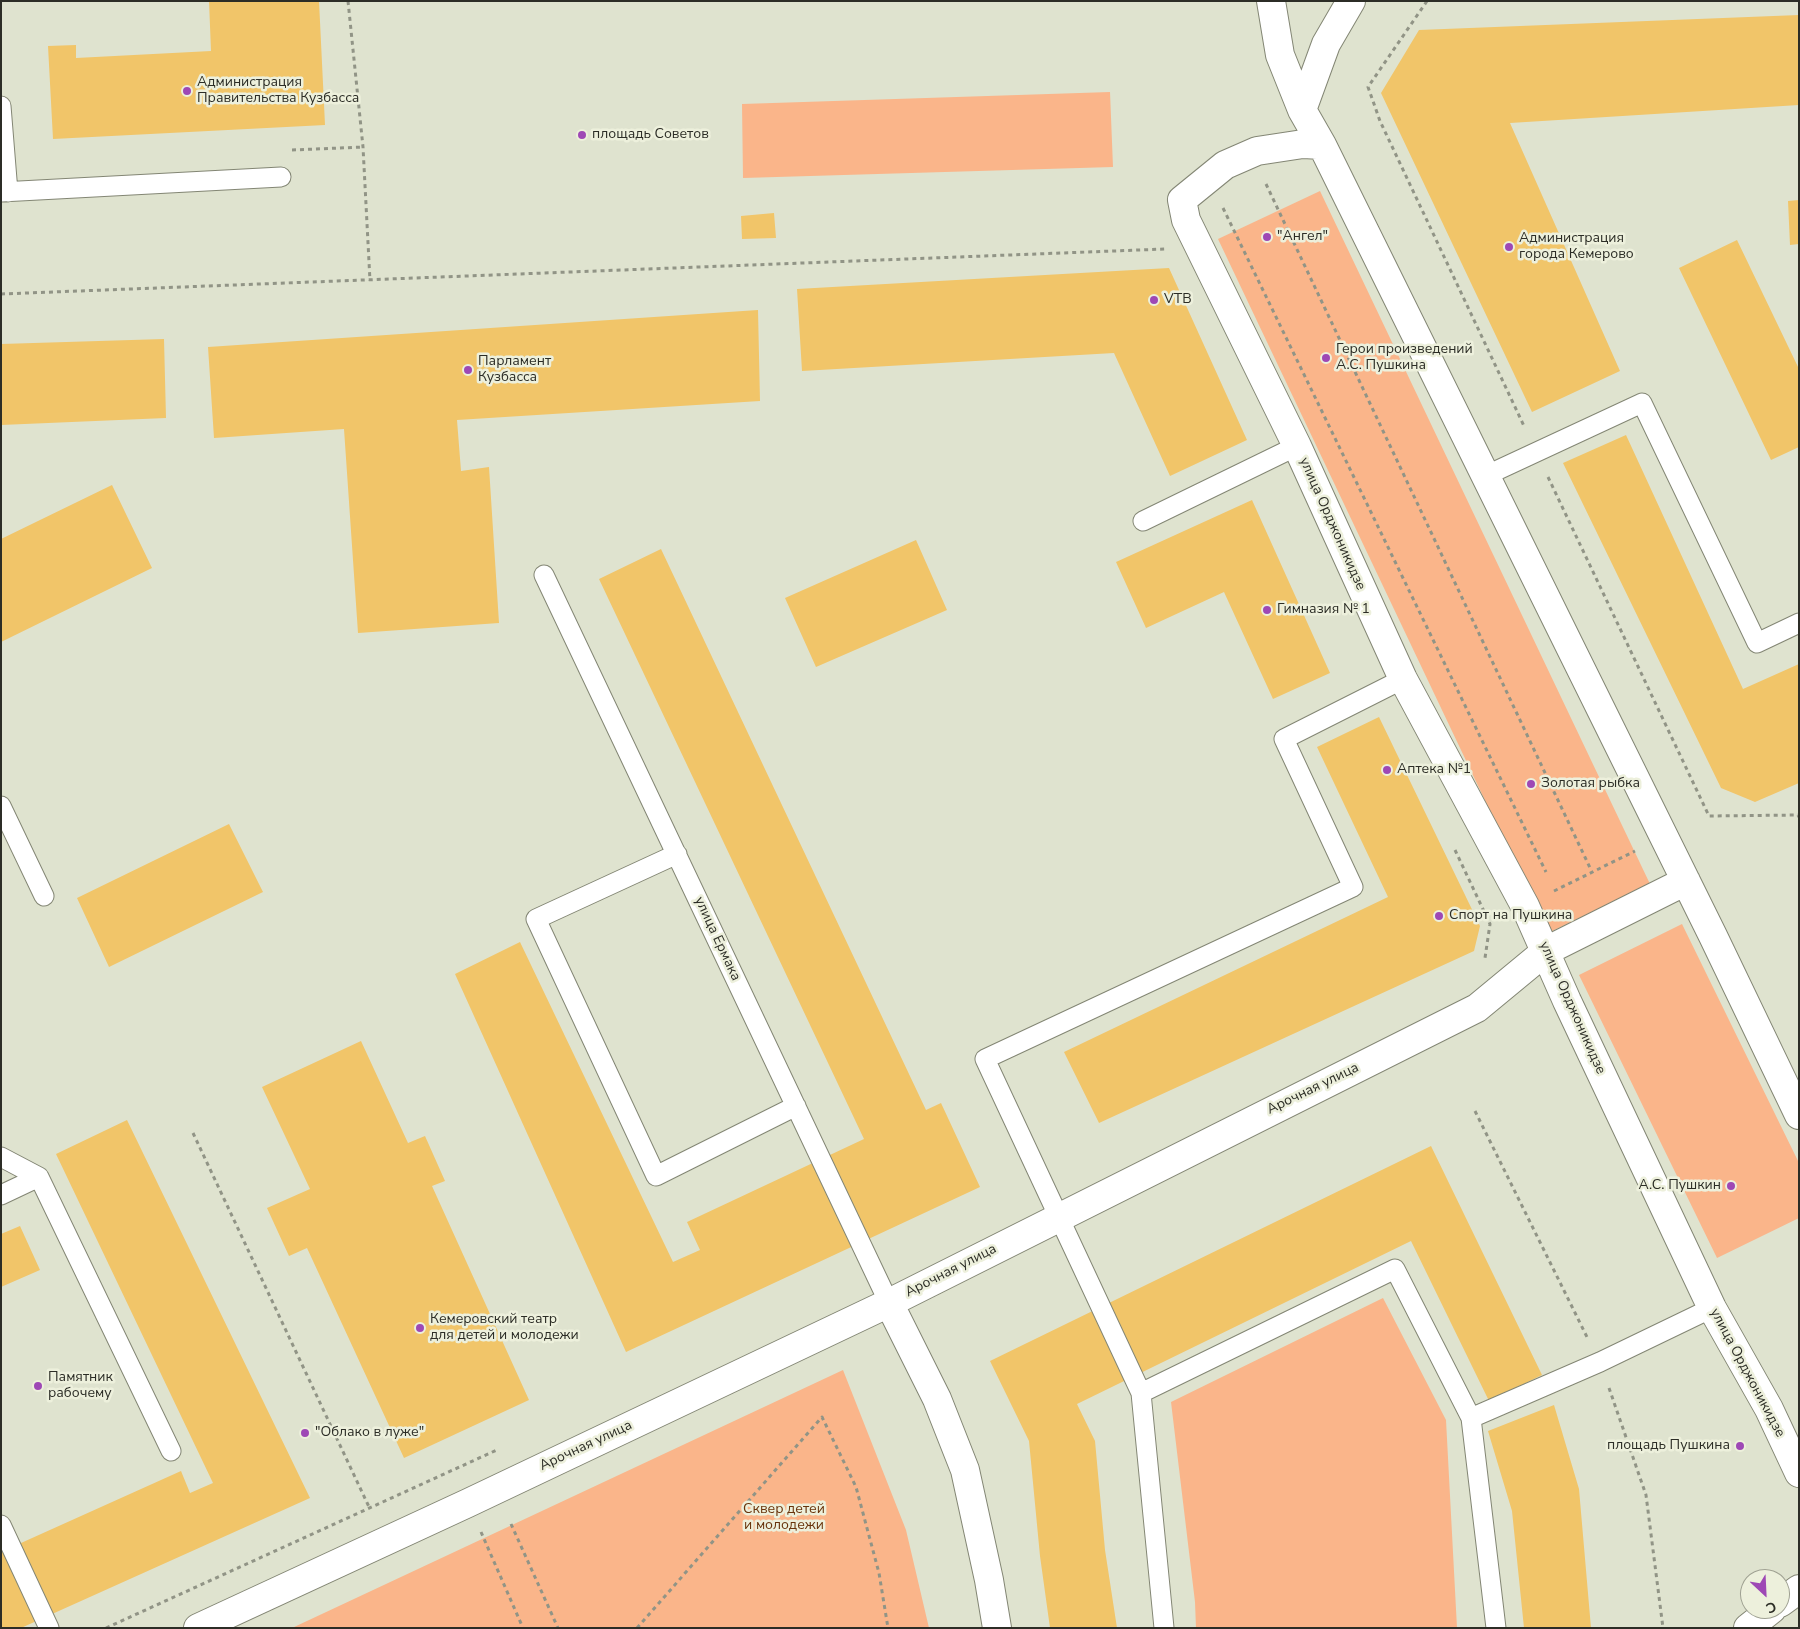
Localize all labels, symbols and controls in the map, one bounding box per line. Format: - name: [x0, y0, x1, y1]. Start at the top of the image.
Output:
- place label: Администрация Правительства Кузбасса: [197, 75, 359, 108]
- marker: Администрация Правительства Кузбасса: [181, 85, 193, 97]
- place label: площадь Советов: [592, 127, 709, 143]
- marker: площадь Советов: [576, 129, 588, 141]
- place label: "Ангел": [1277, 229, 1328, 245]
- marker: "Ангел": [1261, 231, 1273, 243]
- place label: Администрация города Кемерово: [1519, 231, 1634, 264]
- marker: Администрация города Кемерово: [1503, 241, 1515, 253]
- place label: VTB: [1164, 292, 1192, 308]
- marker: VTB: [1148, 294, 1160, 306]
- place label: Герои произведений А.С. Пушкина: [1336, 342, 1473, 374]
- marker: Герои произведений А.С. Пушкина: [1320, 352, 1332, 364]
- place label: Парламент Кузбасса: [478, 354, 551, 387]
- marker: Парламент Кузбасса: [462, 364, 474, 376]
- street label: улица Орджоникидзе: [1295, 455, 1369, 593]
- place label: Гимназия № 1: [1277, 602, 1370, 618]
- marker: Гимназия № 1: [1261, 604, 1273, 616]
- place label: Аптека №1: [1397, 762, 1471, 778]
- marker: Аптека №1: [1381, 764, 1393, 776]
- place label: Золотая рыбка: [1541, 776, 1640, 792]
- marker: Золотая рыбка: [1525, 778, 1537, 790]
- street label: улица Ермака: [690, 894, 744, 984]
- place label: Спорт на Пушкина: [1449, 908, 1572, 924]
- marker: Спорт на Пушкина: [1433, 910, 1445, 922]
- street label: улица Орджоникидзе: [1535, 939, 1609, 1077]
- street label: Арочная улица: [1264, 1060, 1362, 1118]
- place label: А.С. Пушкин: [1639, 1178, 1721, 1194]
- marker: А.С. Пушкин: [1725, 1180, 1737, 1192]
- street label: Арочная улица: [903, 1241, 999, 1301]
- street label: улица Орджоникидзе: [1706, 1306, 1788, 1440]
- place label: Кемеровский театр для детей и молодежи: [430, 1312, 579, 1344]
- marker: Кемеровский театр для детей и молодежи: [414, 1322, 426, 1334]
- place label: Памятник рабочему: [48, 1370, 113, 1402]
- marker: Памятник рабочему: [32, 1380, 44, 1392]
- street label: Арочная улица: [537, 1417, 635, 1475]
- place label: "Облако в луже": [315, 1425, 424, 1441]
- marker: "Облако в луже": [299, 1427, 311, 1439]
- place label: площадь Пушкина: [1607, 1438, 1730, 1454]
- marker: площадь Пушкина: [1734, 1440, 1746, 1452]
- park label: Сквер детей и молодежи: [743, 1502, 825, 1534]
- north arrow: [1740, 1569, 1790, 1619]
- text: С: [1763, 1597, 1779, 1618]

